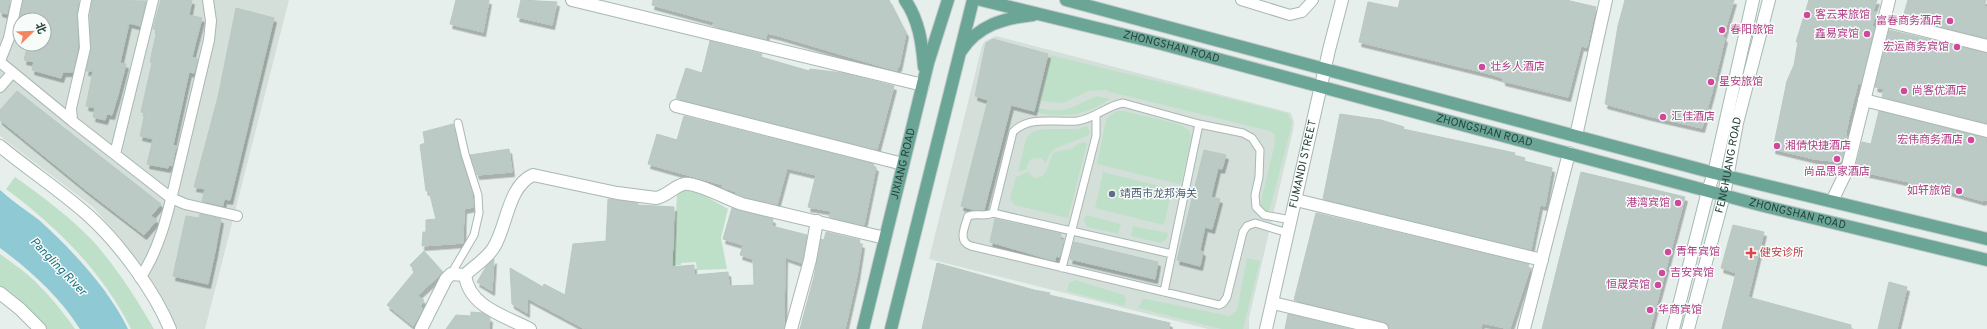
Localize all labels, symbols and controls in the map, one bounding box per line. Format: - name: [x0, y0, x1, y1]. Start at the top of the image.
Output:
- place label: 客云来旅馆: [1815, 8, 1870, 22]
- marker: 客云来旅馆: [1802, 10, 1812, 20]
- north arrow: [12, 12, 52, 52]
- place label: 富春商务酒店: [1876, 14, 1942, 28]
- marker: 富春商务酒店: [1945, 16, 1955, 26]
- text: 北: [32, 21, 49, 36]
- place label: 春阳旅馆: [1730, 23, 1774, 37]
- marker: 春阳旅馆: [1717, 25, 1727, 35]
- place label: 鑫易宾馆: [1815, 27, 1859, 41]
- street label: ZHONGSHAN ROAD: [1121, 28, 1221, 66]
- marker: 鑫易宾馆: [1862, 29, 1872, 39]
- place label: 宏运商务宾馆: [1883, 40, 1949, 54]
- marker: 宏运商务宾馆: [1952, 42, 1962, 52]
- place label: 壮乡人酒店: [1490, 60, 1545, 74]
- marker: 壮乡人酒店: [1477, 62, 1487, 72]
- place label: 星安旅馆: [1719, 75, 1763, 89]
- marker: 星安旅馆: [1706, 77, 1716, 87]
- place label: 尚客优酒店: [1912, 84, 1967, 98]
- marker: 尚客优酒店: [1899, 86, 1909, 96]
- place label: 汇佳酒店: [1671, 110, 1715, 124]
- street label: ZHONGSHAN ROAD: [1434, 111, 1534, 150]
- marker: 汇佳酒店: [1658, 112, 1668, 122]
- street label: FENGHUANG ROAD: [1712, 115, 1745, 215]
- street label: FUMANDI STREET: [1286, 119, 1320, 210]
- street label: JIXIANG ROAD: [888, 127, 919, 201]
- place label: 宏伟商务酒店: [1897, 133, 1963, 147]
- marker: 宏伟商务酒店: [1966, 135, 1976, 145]
- place label: 湘倩快捷酒店: [1785, 139, 1851, 153]
- marker: 湘倩快捷酒店: [1772, 141, 1782, 151]
- marker: 尚品思家酒店: [1832, 154, 1842, 164]
- place label: 尚品思家酒店: [1804, 165, 1870, 179]
- place label: 如轩旅馆: [1907, 184, 1951, 198]
- marker: 如轩旅馆: [1954, 186, 1964, 196]
- place label: 靖西市龙邦海关: [1120, 187, 1197, 201]
- marker: 靖西市龙邦海关: [1107, 189, 1117, 199]
- street label: ZHONGSHAN ROAD: [1747, 195, 1847, 233]
- place label: 港湾宾馆: [1626, 196, 1670, 210]
- marker: 港湾宾馆: [1673, 198, 1683, 208]
- water label: Pangling River: [26, 234, 91, 301]
- place label: 青年宾馆: [1676, 245, 1720, 259]
- place label: 健安诊所: [1760, 246, 1804, 260]
- marker: 青年宾馆: [1663, 247, 1673, 257]
- marker: 健安诊所: [1745, 247, 1757, 259]
- place label: 吉安宾馆: [1670, 266, 1714, 280]
- marker: 吉安宾馆: [1657, 268, 1667, 278]
- place label: 恒晟宾馆: [1606, 278, 1650, 292]
- marker: 恒晟宾馆: [1653, 280, 1663, 290]
- place label: 华商宾馆: [1658, 303, 1702, 317]
- marker: 华商宾馆: [1645, 305, 1655, 315]

